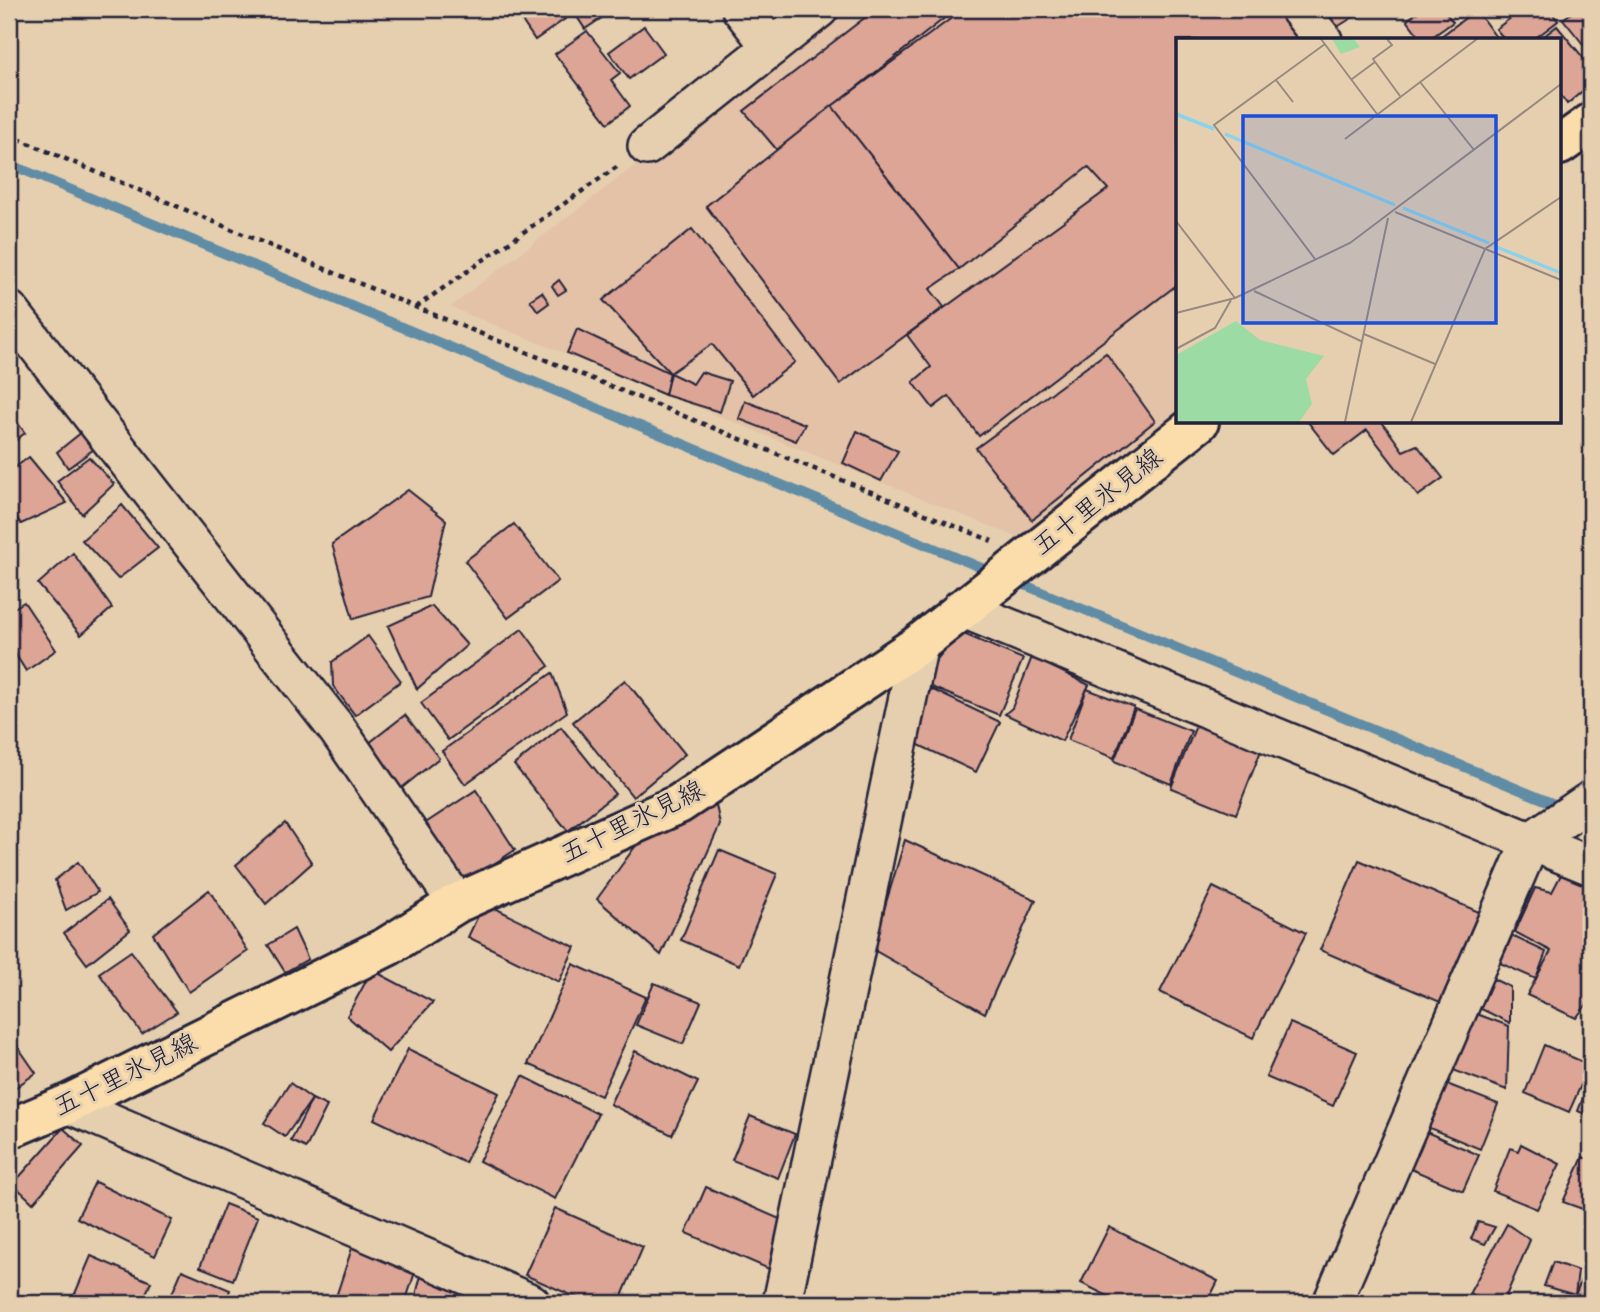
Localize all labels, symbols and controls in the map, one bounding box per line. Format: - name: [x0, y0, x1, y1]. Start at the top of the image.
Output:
- inset map: [1176, 38, 1562, 424]
- street label: 五十里氷見線: [1024, 439, 1169, 562]
- street label: 五十里氷見線: [554, 771, 710, 870]
- street label: 五十里氷見線: [47, 1024, 203, 1123]

